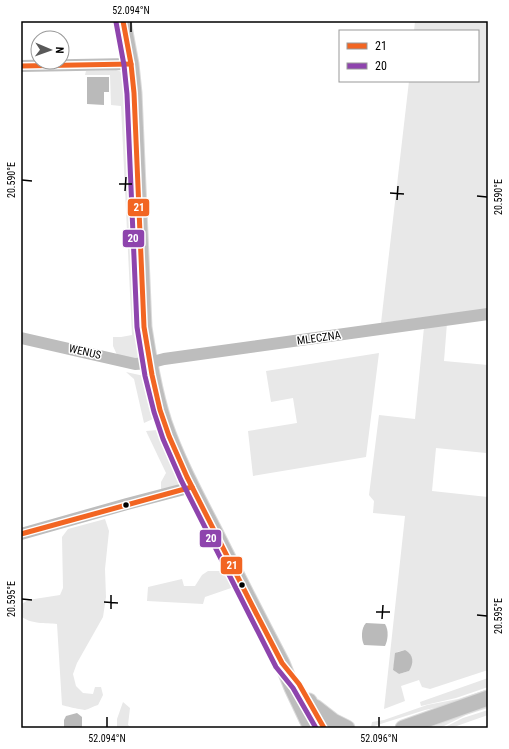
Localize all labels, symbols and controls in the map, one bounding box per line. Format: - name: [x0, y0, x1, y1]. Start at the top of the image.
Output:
- text: 52.094°N: [112, 5, 150, 16]
- north arrow: [30, 30, 70, 70]
- legend: [339, 30, 479, 82]
- text: 21: [375, 39, 387, 53]
- text: N: [53, 47, 66, 54]
- text: 20: [375, 59, 387, 73]
- text: 20.590°E: [6, 162, 17, 198]
- text: 20.590°E: [493, 179, 504, 215]
- line badge: 21: [127, 198, 150, 217]
- text: 21: [133, 201, 145, 214]
- line badge: 20: [122, 229, 145, 248]
- text: 20: [127, 232, 139, 245]
- street label: MLECZNA: [296, 328, 342, 348]
- street label: WENUS: [68, 342, 103, 362]
- unlabelled marker: [121, 500, 131, 510]
- line badge: 20: [199, 529, 222, 548]
- text: 20: [205, 532, 217, 545]
- line badge: 21: [220, 556, 243, 575]
- text: 21: [226, 559, 238, 572]
- unlabelled marker: [237, 580, 247, 590]
- text: 20.595°E: [6, 581, 17, 617]
- text: 20.595°E: [493, 598, 504, 634]
- text: 52.094°N: [88, 733, 126, 744]
- text: 52.096°N: [360, 733, 398, 744]

